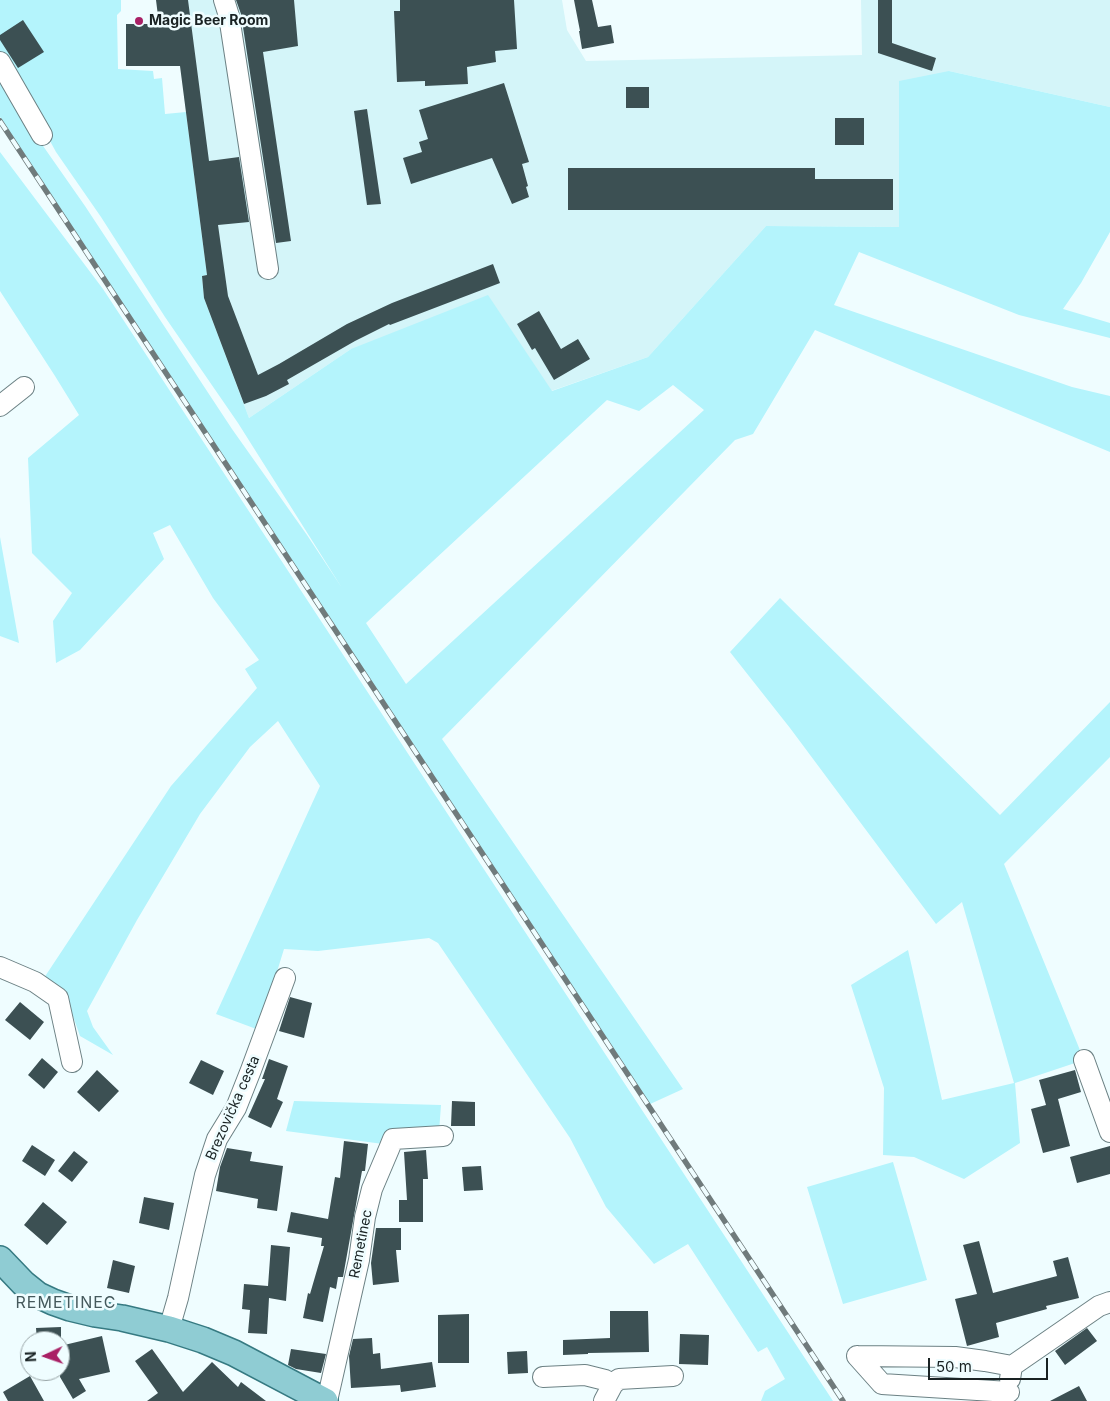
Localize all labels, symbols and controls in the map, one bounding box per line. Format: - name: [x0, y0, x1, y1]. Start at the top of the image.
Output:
- place label: Magic Beer Room: [149, 13, 268, 29]
- marker: Magic Beer Room: [133, 15, 145, 27]
- street label: Brezovička cesta: [202, 1053, 264, 1163]
- street label: Remetinec: [346, 1208, 376, 1280]
- district label: REMETINEC: [14, 1293, 118, 1313]
- north arrow: [20, 1331, 70, 1381]
- scale bar: [930, 1348, 1050, 1380]
- text: N: [22, 1351, 39, 1363]
- text: 50 m: [936, 1357, 972, 1376]

